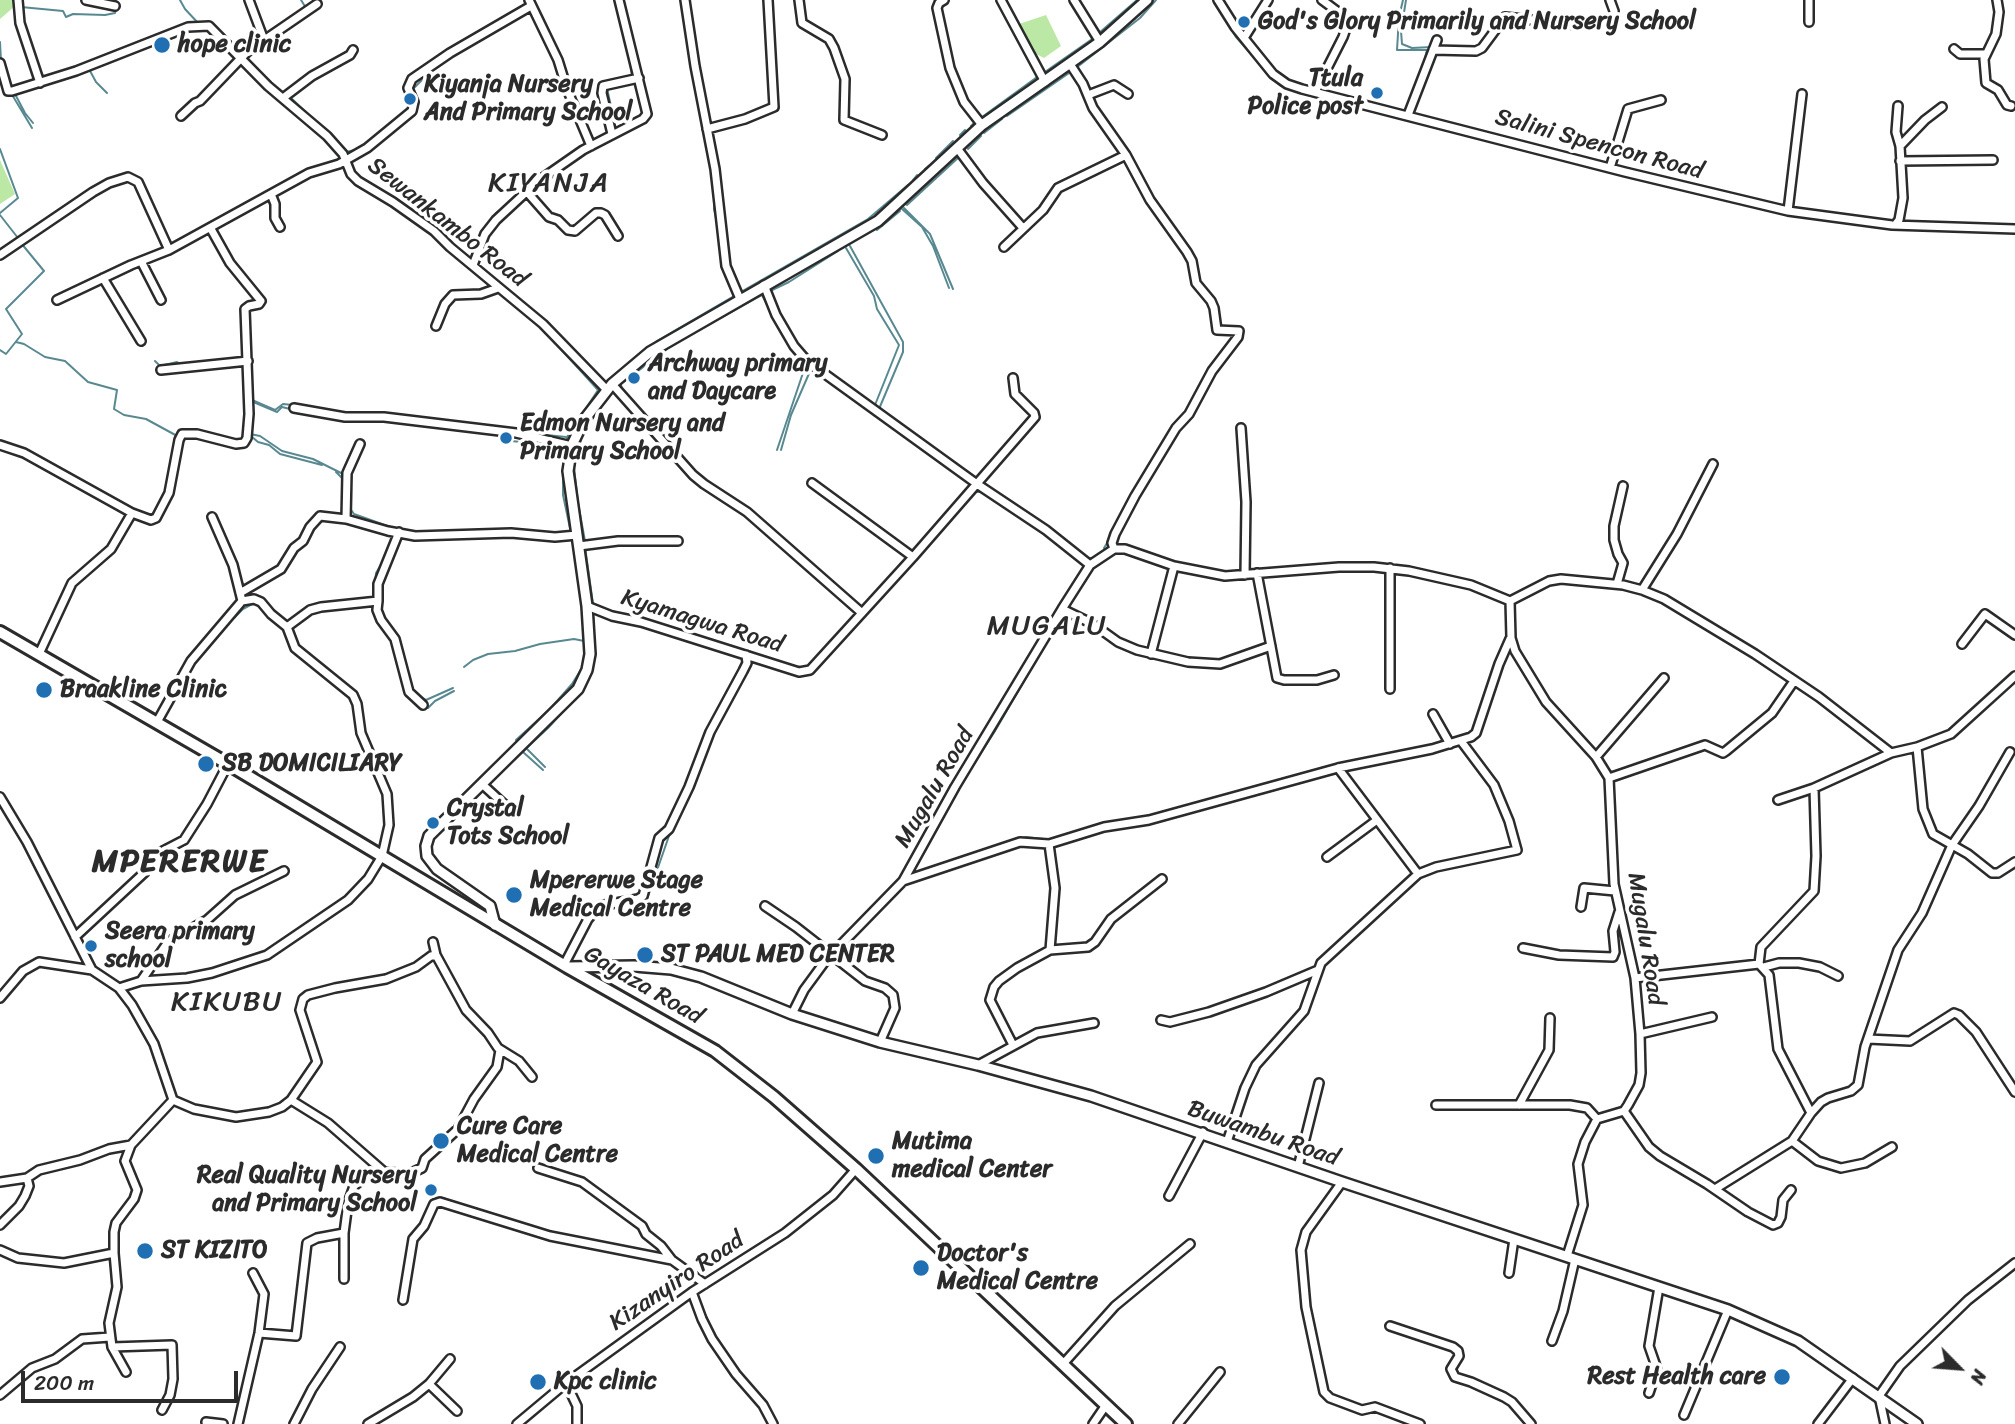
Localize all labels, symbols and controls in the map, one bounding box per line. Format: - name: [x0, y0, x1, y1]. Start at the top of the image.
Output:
- place label: God's Glory Primarily and Nursery School: [1258, 8, 1696, 36]
- marker: God's Glory Primarily and Nursery School: [1236, 14, 1252, 30]
- place label: hope clinic: [178, 31, 291, 59]
- marker: hope clinic: [152, 35, 172, 55]
- place label: Ttula Police post: [1247, 65, 1363, 121]
- place label: Kiyanja Nursery And Primary School: [424, 71, 632, 127]
- marker: Ttula Police post: [1369, 85, 1385, 101]
- marker: Kiyanja Nursery And Primary School: [402, 91, 418, 107]
- street label: Salini Spencon Road: [1492, 103, 1706, 187]
- street label: Sewankambo Road: [361, 152, 533, 294]
- district label: KIYANJA: [489, 167, 609, 201]
- place label: Archway primary and Daycare: [648, 350, 827, 406]
- marker: Archway primary and Daycare: [626, 370, 642, 386]
- place label: Edmon Nursery and Primary School: [520, 410, 725, 466]
- marker: Edmon Nursery and Primary School: [498, 430, 514, 446]
- street label: Kyamagwa Road: [617, 584, 787, 660]
- district label: MUGALU: [988, 610, 1106, 644]
- place label: Braakline Clinic: [60, 676, 227, 704]
- marker: Braakline Clinic: [34, 680, 54, 700]
- street label: Mugalu Road: [889, 723, 981, 853]
- place label: SB DOMICILIARY: [222, 750, 402, 778]
- marker: SB DOMICILIARY: [196, 754, 216, 774]
- place label: Crystal Tots School: [447, 795, 569, 851]
- marker: Crystal Tots School: [425, 815, 441, 831]
- district label: MPERERWE: [92, 844, 268, 882]
- place label: Mpererwe Stage Medical Centre: [530, 867, 703, 923]
- street label: Mugalu Road: [1620, 871, 1670, 1007]
- marker: Mpererwe Stage Medical Centre: [504, 885, 524, 905]
- place label: Seera primary school: [105, 918, 255, 974]
- marker: Seera primary school: [83, 938, 99, 954]
- street label: Gayaza Road: [578, 940, 708, 1032]
- place label: ST PAUL MED CENTER: [661, 941, 895, 969]
- marker: ST PAUL MED CENTER: [635, 945, 655, 965]
- district label: KIKUBU: [172, 986, 282, 1020]
- street label: Buwambu Road: [1183, 1095, 1343, 1173]
- place label: Cure Care Medical Centre: [457, 1113, 618, 1169]
- place label: Mutima medical Center: [892, 1128, 1052, 1184]
- marker: Cure Care Medical Centre: [431, 1131, 451, 1151]
- marker: Mutima medical Center: [866, 1146, 886, 1166]
- place label: Real Quality Nursery and Primary School: [197, 1162, 417, 1218]
- marker: Real Quality Nursery and Primary School: [423, 1182, 439, 1198]
- street label: Kizanyiro Road: [604, 1226, 750, 1338]
- place label: ST KIZITO: [161, 1237, 268, 1265]
- place label: Doctor's Medical Centre: [937, 1240, 1098, 1296]
- marker: ST KIZITO: [135, 1241, 155, 1261]
- marker: Doctor's Medical Centre: [911, 1258, 931, 1278]
- north arrow: [1924, 1333, 1994, 1403]
- scale bar: [24, 1358, 242, 1402]
- place label: Rest Health care: [1588, 1363, 1766, 1391]
- text: 200 m: [34, 1364, 94, 1402]
- text: N: [1961, 1364, 1996, 1390]
- marker: Rest Health care: [1772, 1367, 1792, 1387]
- place label: Kpc clinic: [554, 1368, 657, 1396]
- marker: Kpc clinic: [528, 1372, 548, 1392]

